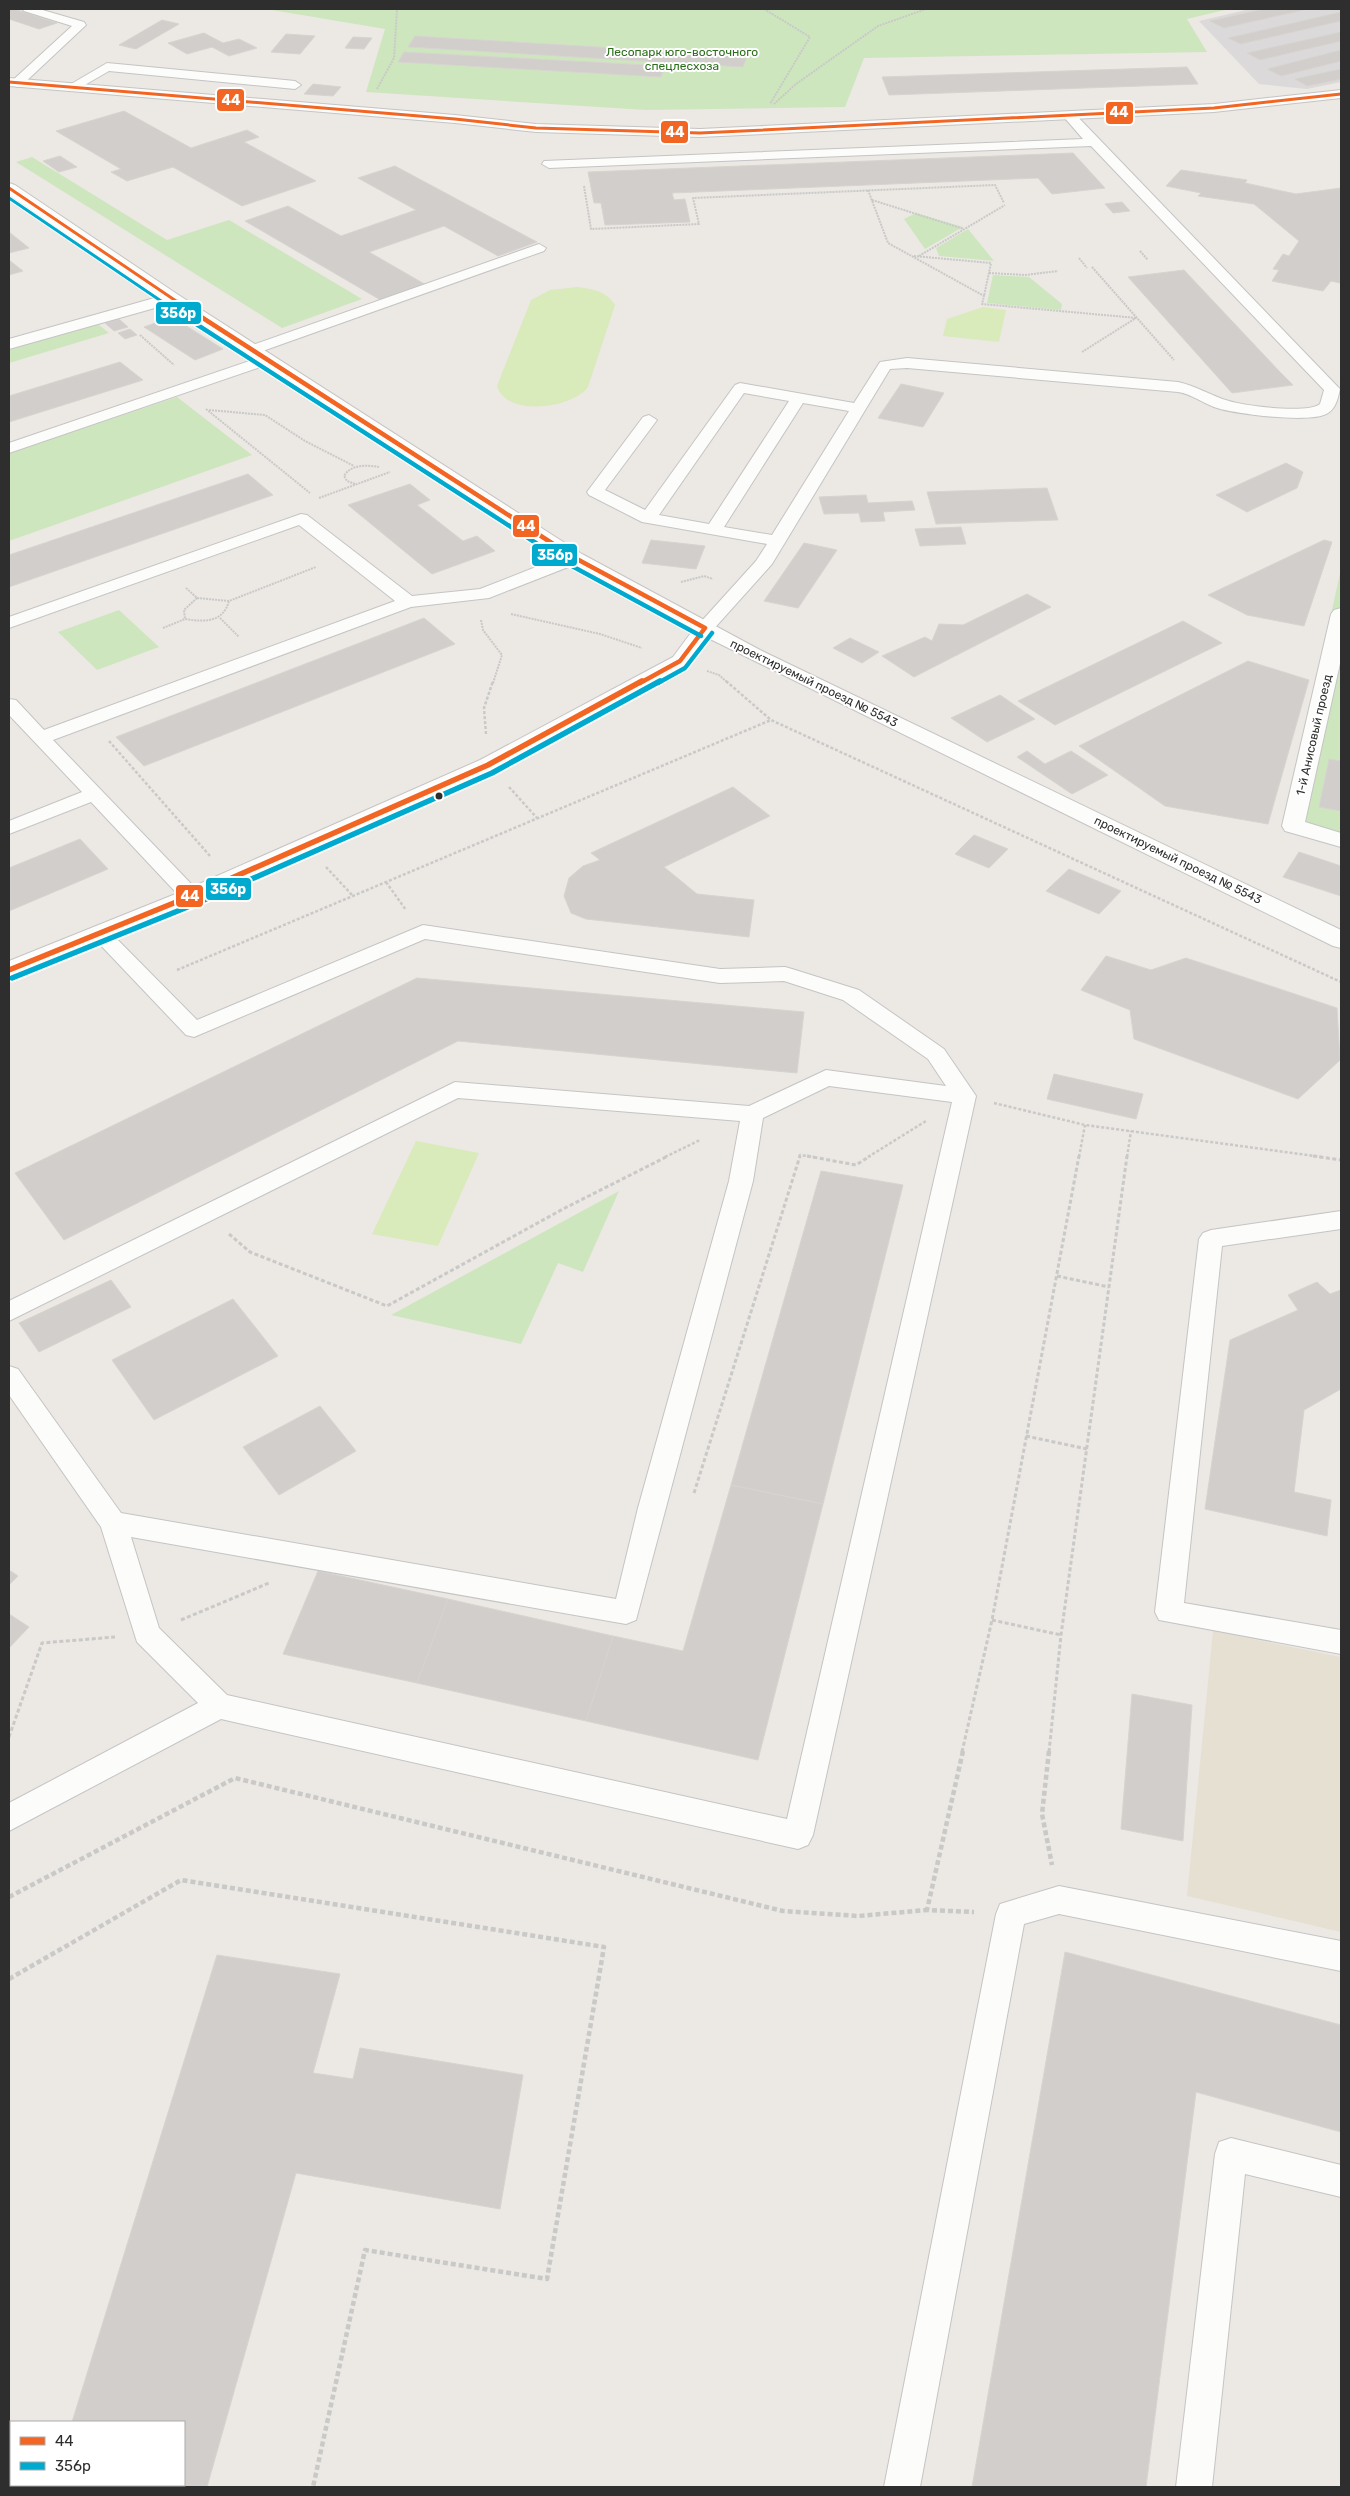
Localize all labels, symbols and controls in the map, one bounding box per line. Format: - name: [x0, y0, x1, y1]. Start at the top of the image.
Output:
- park label: Лесопарк юго-восточного спецлесхоза: [606, 45, 758, 73]
- line badge: 44: [216, 88, 245, 112]
- text: 44: [221, 92, 241, 109]
- line badge: 44: [1105, 101, 1134, 125]
- text: 44: [1109, 104, 1129, 121]
- line badge: 44: [660, 120, 689, 144]
- text: 44: [665, 124, 685, 141]
- line badge: 356р: [155, 301, 202, 325]
- text: 356р: [160, 305, 196, 322]
- line badge: 44: [512, 514, 540, 538]
- text: 44: [516, 518, 536, 535]
- line badge: 356р: [531, 543, 578, 567]
- text: 356р: [537, 547, 573, 564]
- street label: проектируемый проезд № 5543: [728, 636, 900, 730]
- street label: 1-й Анисовый проезд: [1293, 673, 1335, 797]
- unlabelled marker: [434, 791, 444, 801]
- street label: проектируемый проезд № 5543: [1092, 813, 1264, 907]
- line badge: 356р: [205, 877, 252, 901]
- text: 356р: [210, 881, 246, 898]
- line badge: 44: [175, 884, 204, 908]
- text: 44: [180, 888, 200, 905]
- legend: [10, 2421, 185, 2486]
- text: 44: [55, 2432, 74, 2450]
- text: 356р: [55, 2457, 91, 2475]

